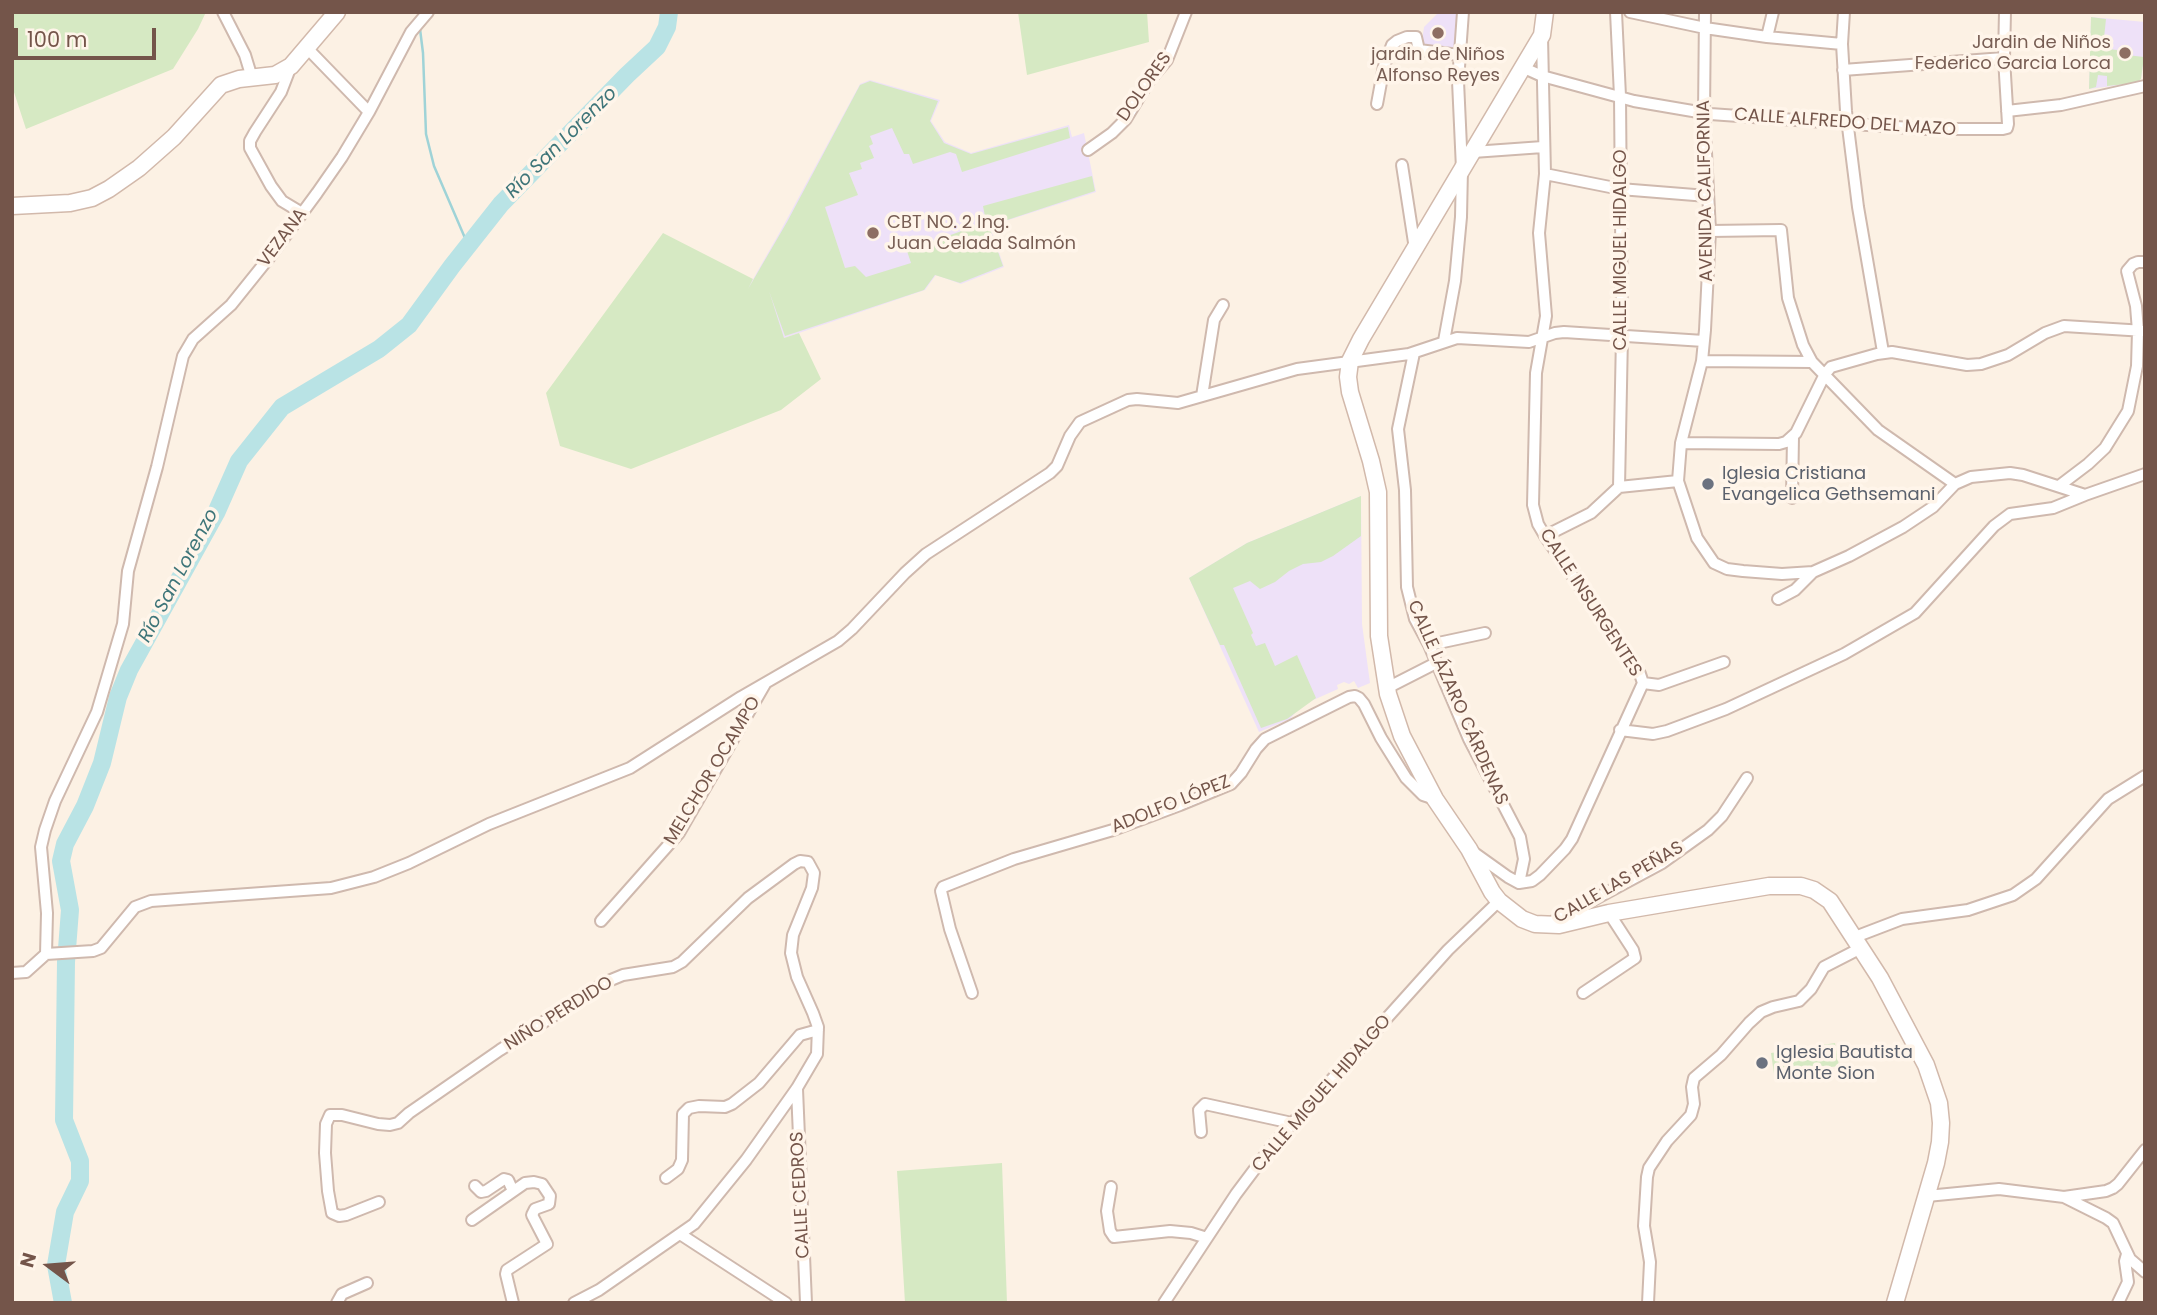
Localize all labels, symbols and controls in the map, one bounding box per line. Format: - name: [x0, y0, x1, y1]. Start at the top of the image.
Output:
- scale bar: [18, 14, 159, 58]
- text: 100 m: [27, 25, 87, 54]
- marker: jardin de Niños Alfonso Reyes: [1430, 25, 1446, 41]
- place label: Jardin de Niños Federico Garcia Lorca: [1915, 32, 2111, 74]
- place label: jardin de Niños Alfonso Reyes: [1371, 44, 1505, 86]
- marker: Jardin de Niños Federico Garcia Lorca: [2117, 45, 2133, 61]
- street label: DOLORES: [1113, 48, 1177, 126]
- water label: Río San Lorenzo: [502, 83, 622, 203]
- street label: AVENIDA CALIFORNIA: [1694, 100, 1718, 282]
- street label: CALLE ALFREDO DEL MAZO: [1733, 104, 1957, 142]
- street label: CALLE MIGUEL HIDALGO: [1610, 149, 1632, 351]
- street label: VEZANA: [254, 204, 312, 272]
- place label: CBT NO. 2 Ing. Juan Celada Salmón: [887, 212, 1076, 255]
- marker: CBT NO. 2 Ing. Juan Celada Salmón: [865, 225, 881, 241]
- place label: Iglesia Cristiana Evangelica Gethsemani: [1722, 463, 1936, 505]
- marker: Iglesia Cristiana Evangelica Gethsemani: [1700, 476, 1716, 492]
- water label: Río San Lorenzo: [134, 505, 224, 647]
- street label: CALLE INSURGENTES: [1534, 525, 1646, 681]
- street label: CALLE LÁZARO CÁRDENAS: [1402, 597, 1512, 809]
- street label: MELCHOR OCAMPO: [660, 693, 766, 849]
- street label: ADOLFO LÓPEZ: [1108, 771, 1234, 839]
- street label: CALLE LAS PEÑAS: [1550, 837, 1688, 929]
- street label: NIÑO PERDIDO: [501, 972, 617, 1056]
- street label: CALLE MIGUEL HIDALGO: [1248, 1011, 1396, 1177]
- place label: Iglesia Bautista Monte Sion: [1776, 1042, 1913, 1084]
- marker: Iglesia Bautista Monte Sion: [1754, 1055, 1770, 1071]
- street label: CALLE CEDROS: [787, 1131, 815, 1259]
- north arrow: [14, 1231, 84, 1301]
- text: N: [13, 1249, 43, 1271]

